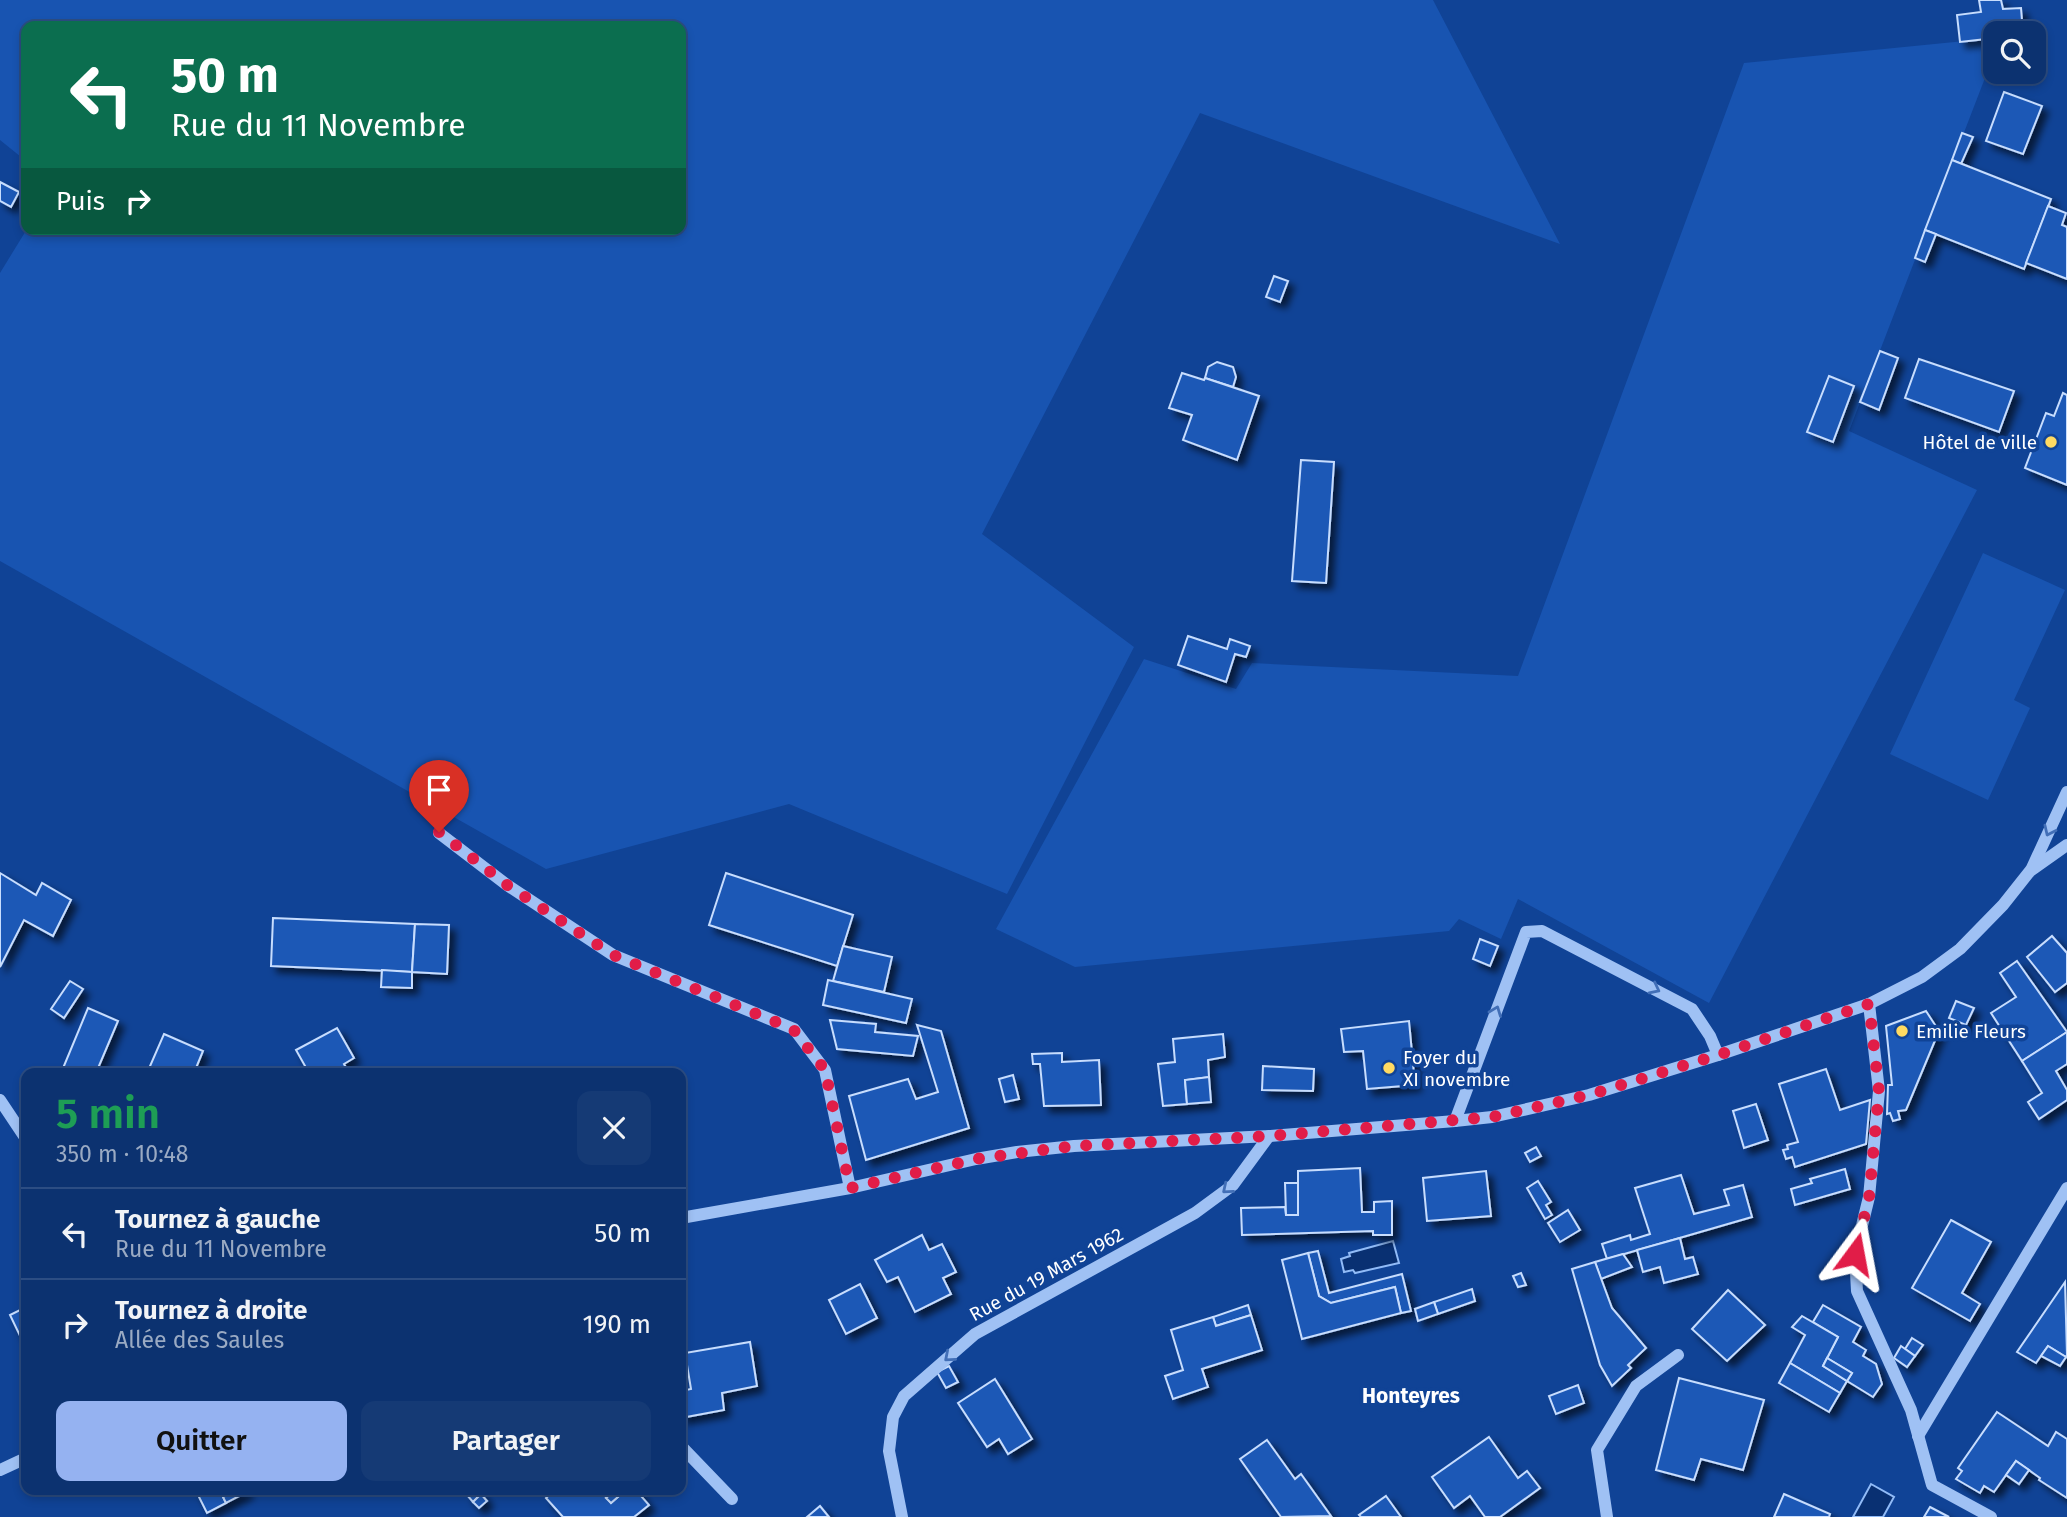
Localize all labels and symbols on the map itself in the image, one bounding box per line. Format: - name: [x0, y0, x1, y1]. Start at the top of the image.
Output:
- place label: Hôtel de ville: [1923, 431, 2037, 454]
- marker: Hôtel de ville: [2043, 434, 2059, 450]
- pin: [409, 760, 469, 832]
- one-way arrow: [2043, 824, 2057, 836]
- one-way arrow: [1648, 981, 1660, 995]
- one-way arrow: [1488, 1006, 1502, 1018]
- place label: Emilie Fleurs: [1916, 1020, 2026, 1043]
- marker: Emilie Fleurs: [1894, 1023, 1910, 1039]
- place label: Foyer du XI novembre: [1403, 1046, 1510, 1091]
- marker: Foyer du XI novembre: [1381, 1060, 1397, 1076]
- one-way arrow: [1222, 1181, 1235, 1193]
- position arrow: [1818, 1217, 1892, 1291]
- street label: Rue du 19 Mars 1962: [965, 1223, 1127, 1326]
- one-way arrow: [944, 1349, 957, 1361]
- district label: Honteyres: [1362, 1383, 1460, 1409]

